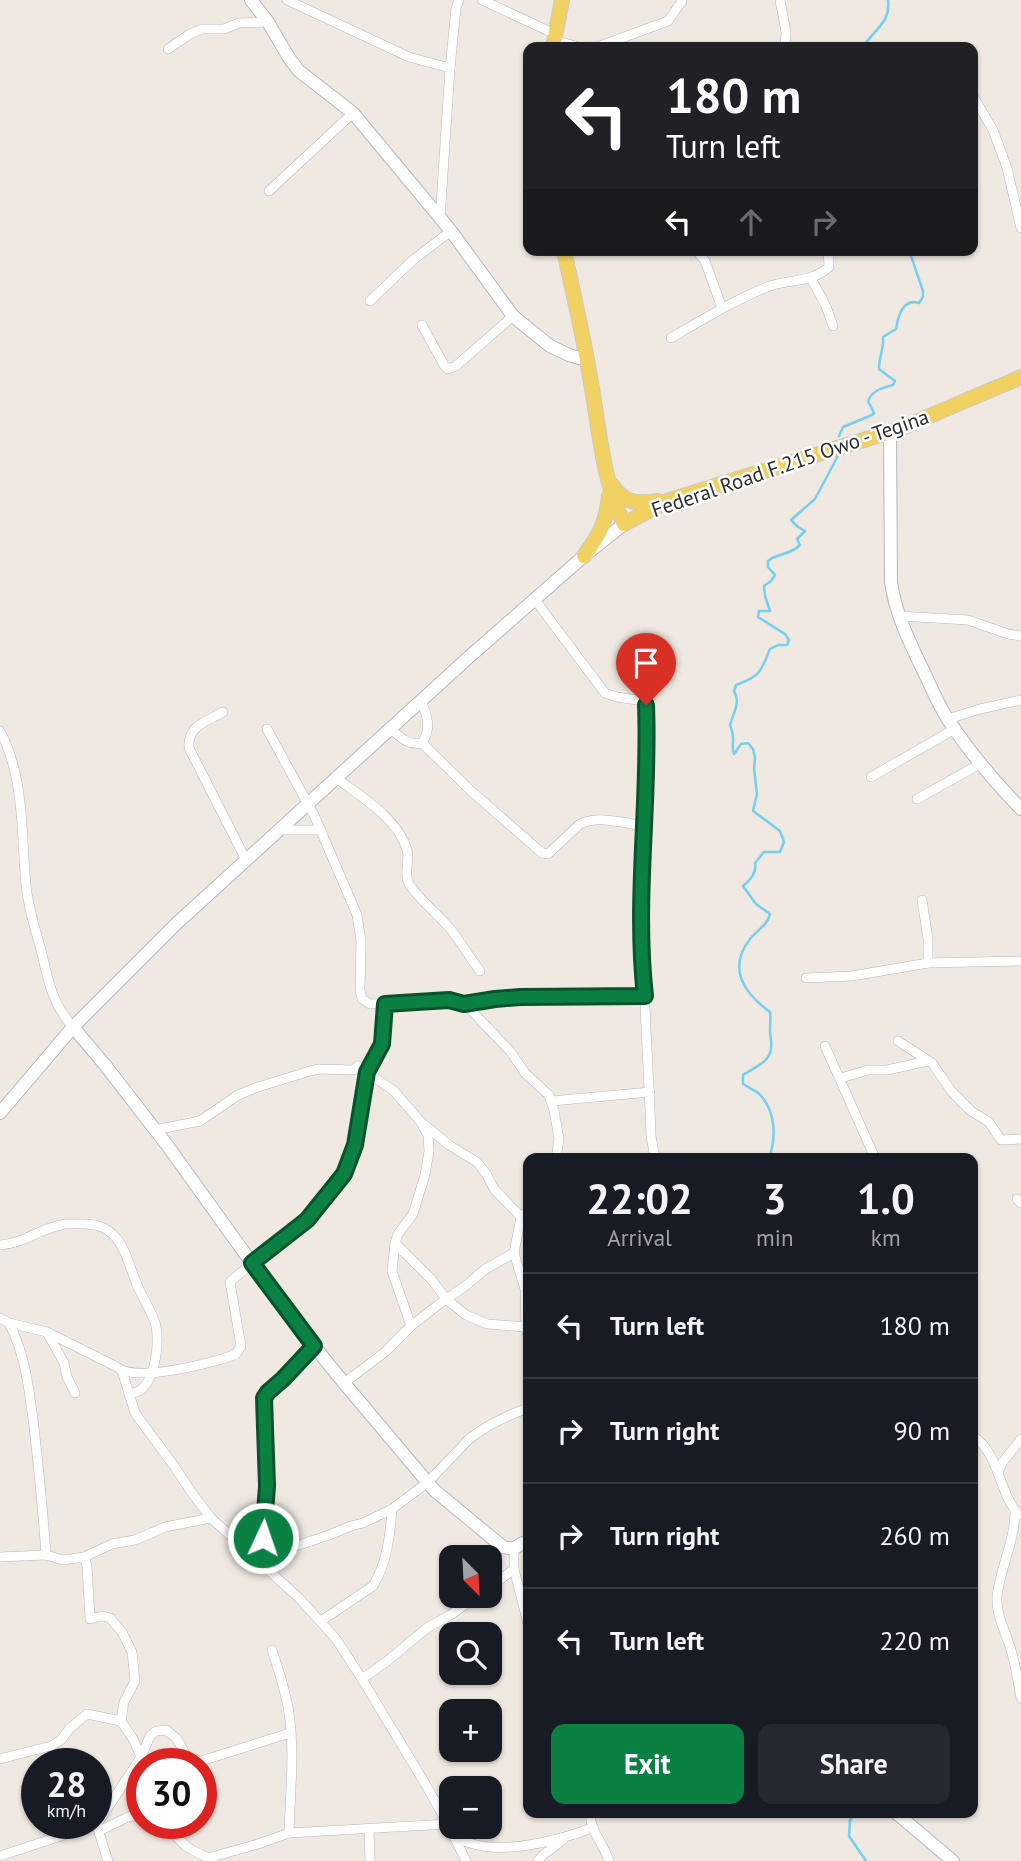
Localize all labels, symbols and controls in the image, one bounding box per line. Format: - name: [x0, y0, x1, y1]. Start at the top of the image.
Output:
- text: 180 m: [666, 63, 801, 127]
- icon: left: [551, 70, 642, 161]
- text: Turn left: [666, 125, 781, 167]
- icon: left: [659, 203, 697, 241]
- icon: ahead: [732, 203, 770, 241]
- icon: right: [805, 203, 843, 241]
- street label: Federal Road F.215 Owo - Tegina: [648, 403, 932, 523]
- pin: [616, 633, 676, 705]
- icon: arrive: [627, 644, 665, 682]
- text: 22:02: [586, 1171, 693, 1226]
- text: 3: [763, 1171, 787, 1226]
- text: 1.0: [857, 1171, 915, 1226]
- text: Arrival: [607, 1223, 672, 1252]
- text: min: [756, 1223, 793, 1252]
- text: km: [871, 1223, 901, 1252]
- icon: left: [551, 1307, 589, 1345]
- text: Turn left: [610, 1309, 704, 1342]
- text: 180 m: [879, 1309, 950, 1342]
- icon: right: [551, 1412, 589, 1450]
- text: Turn right: [610, 1414, 719, 1447]
- text: 90 m: [894, 1414, 950, 1447]
- position arrow: [226, 1501, 300, 1575]
- icon: right: [551, 1517, 589, 1555]
- text: Turn right: [610, 1519, 719, 1552]
- text: 260 m: [879, 1519, 950, 1552]
- north arrow: [439, 1545, 502, 1608]
- map controls: [439, 1545, 502, 1839]
- button: search: [439, 1622, 502, 1685]
- icon: left: [551, 1622, 589, 1660]
- text: Turn left: [610, 1624, 704, 1657]
- text: 220 m: [879, 1624, 950, 1657]
- button: +: [439, 1699, 502, 1762]
- button: Exit: [551, 1724, 744, 1804]
- button: Share: [758, 1724, 950, 1804]
- speed limit sign: 30: [126, 1748, 217, 1839]
- text: 28: [47, 1761, 86, 1807]
- button: −: [439, 1776, 502, 1839]
- text: km/h: [47, 1799, 86, 1822]

